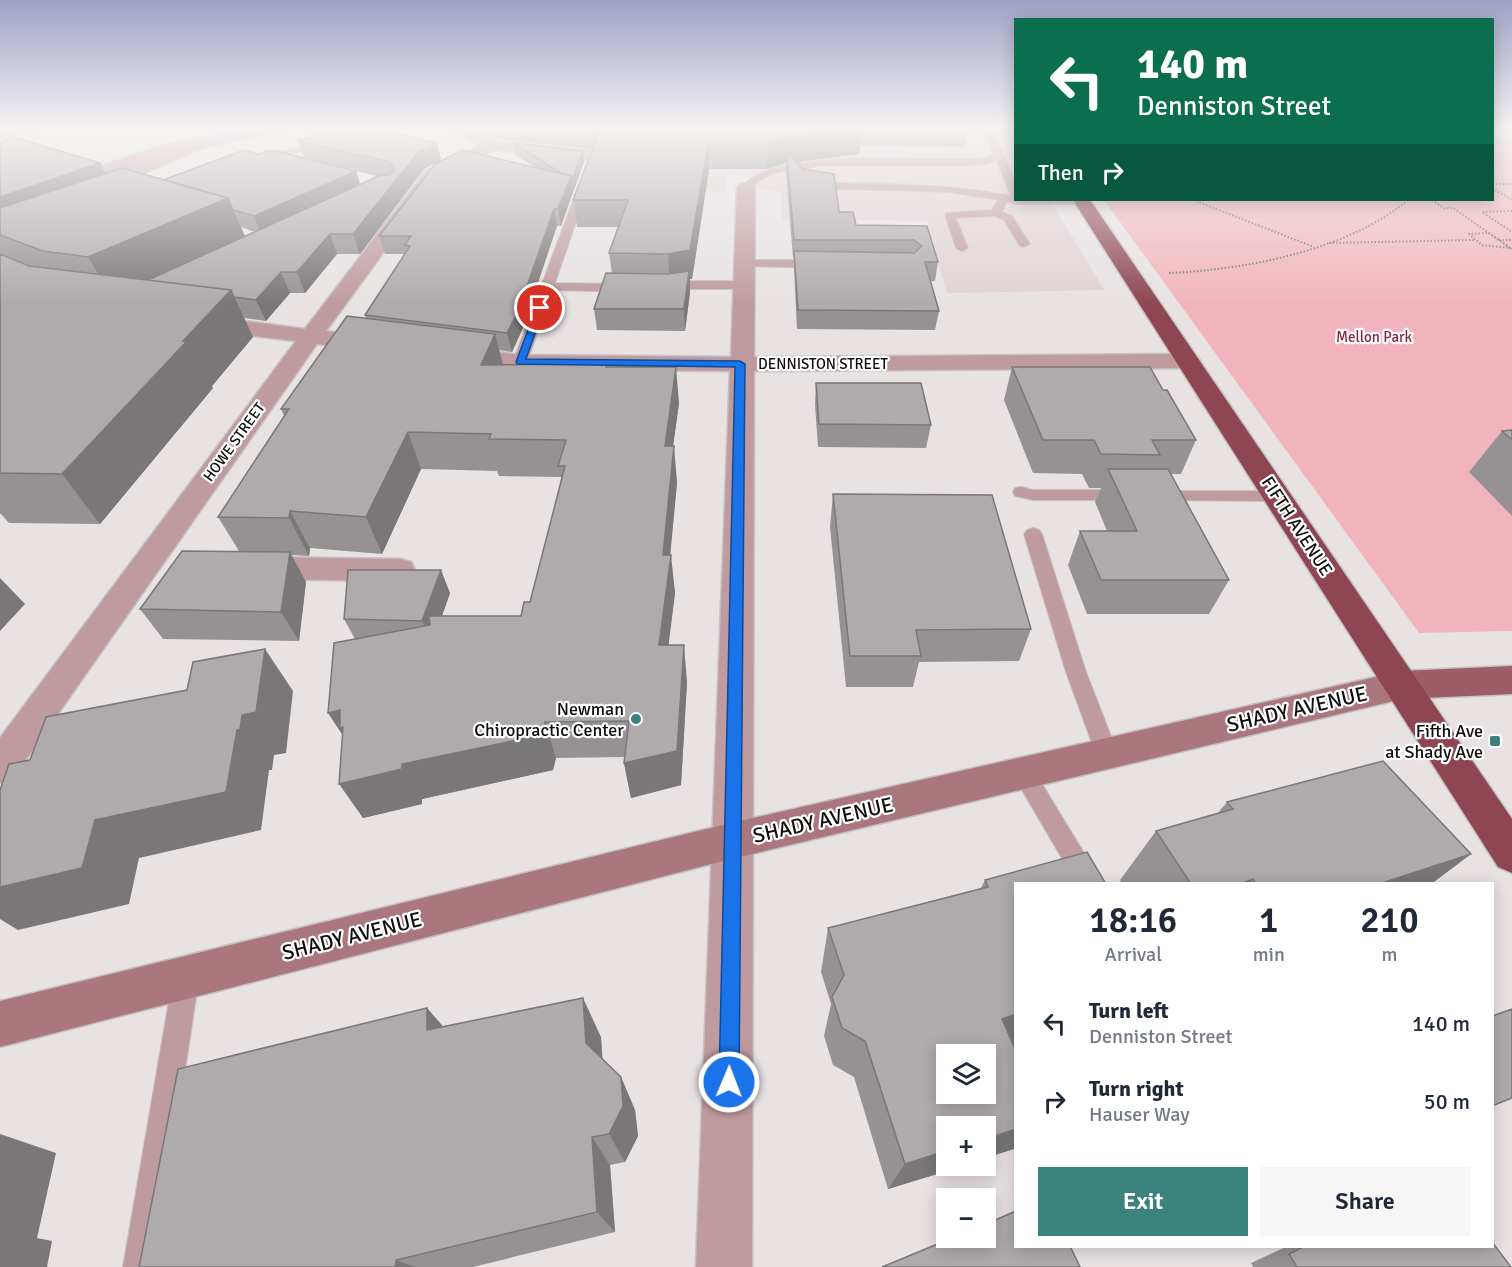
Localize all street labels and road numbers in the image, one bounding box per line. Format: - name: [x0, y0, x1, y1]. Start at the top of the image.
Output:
- street label: DENNISTON STREET: [758, 355, 889, 373]
- street label: HOWE STREET: [199, 399, 269, 485]
- street label: FIFTH AVENUE: [1257, 472, 1337, 580]
- street label: SHADY AVENUE: [1224, 680, 1370, 738]
- street label: SHADY AVENUE: [750, 791, 896, 849]
- street label: SHADY AVENUE: [279, 906, 425, 966]

